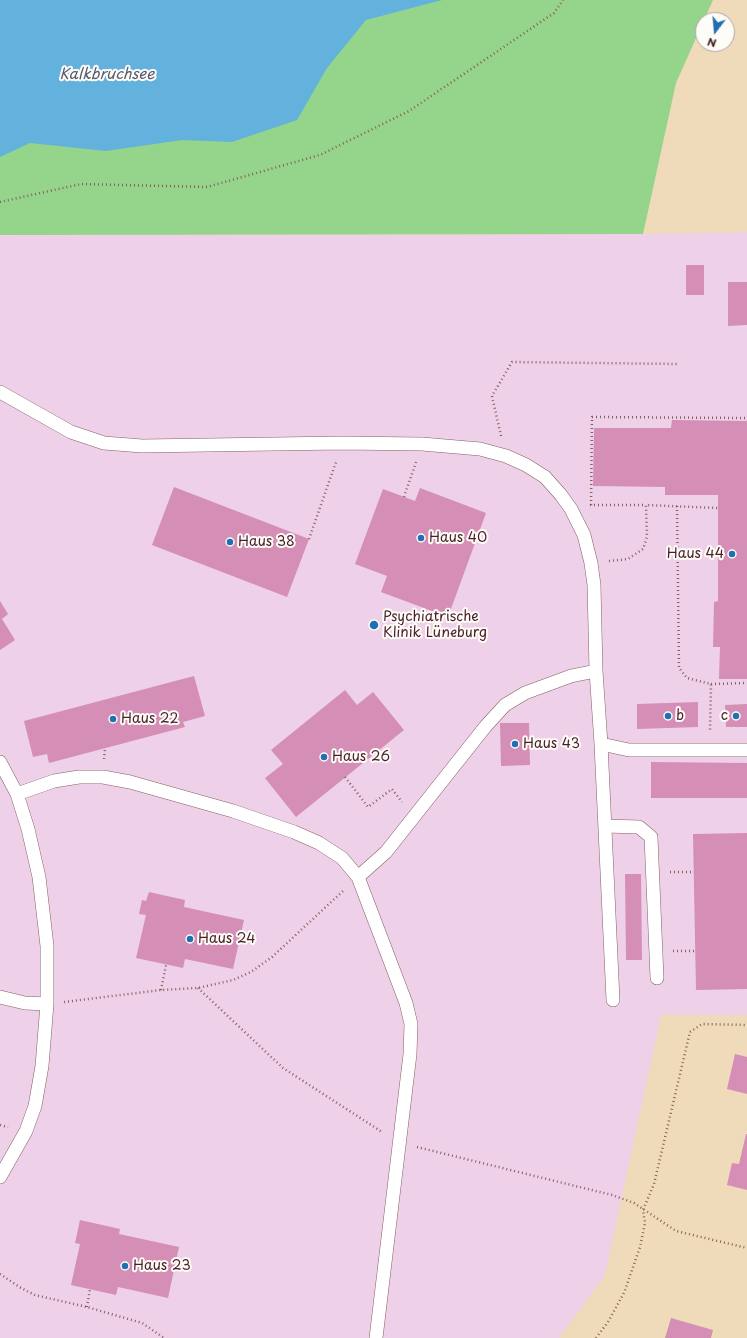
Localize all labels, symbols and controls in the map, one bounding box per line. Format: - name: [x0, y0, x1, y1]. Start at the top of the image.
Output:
- north arrow: [695, 12, 735, 52]
- text: N: [705, 34, 718, 52]
- water label: Kalkbruchsee: [59, 66, 155, 84]
- place label: Haus 40: [429, 530, 487, 546]
- marker: Haus 40: [416, 533, 426, 543]
- place label: Haus 38: [238, 534, 295, 550]
- marker: Haus 38: [225, 537, 235, 547]
- place label: Haus 44: [667, 546, 724, 562]
- marker: Haus 44: [727, 549, 737, 559]
- place label: Psychiatrische Klinik Lüneburg: [383, 609, 487, 642]
- marker: Psychiatrische Klinik Lüneburg: [368, 619, 380, 631]
- place label: b: [676, 708, 684, 724]
- place label: c: [721, 708, 728, 724]
- place label: Haus 22: [121, 711, 179, 727]
- marker: b: [663, 711, 673, 721]
- marker: c: [731, 711, 741, 721]
- marker: Haus 22: [108, 714, 118, 724]
- place label: Haus 43: [523, 736, 580, 752]
- marker: Haus 43: [510, 739, 520, 749]
- place label: Haus 26: [332, 749, 390, 765]
- marker: Haus 26: [319, 752, 329, 762]
- place label: Haus 24: [198, 931, 256, 947]
- marker: Haus 24: [185, 934, 195, 944]
- place label: Haus 23: [133, 1258, 191, 1274]
- marker: Haus 23: [120, 1261, 130, 1271]

